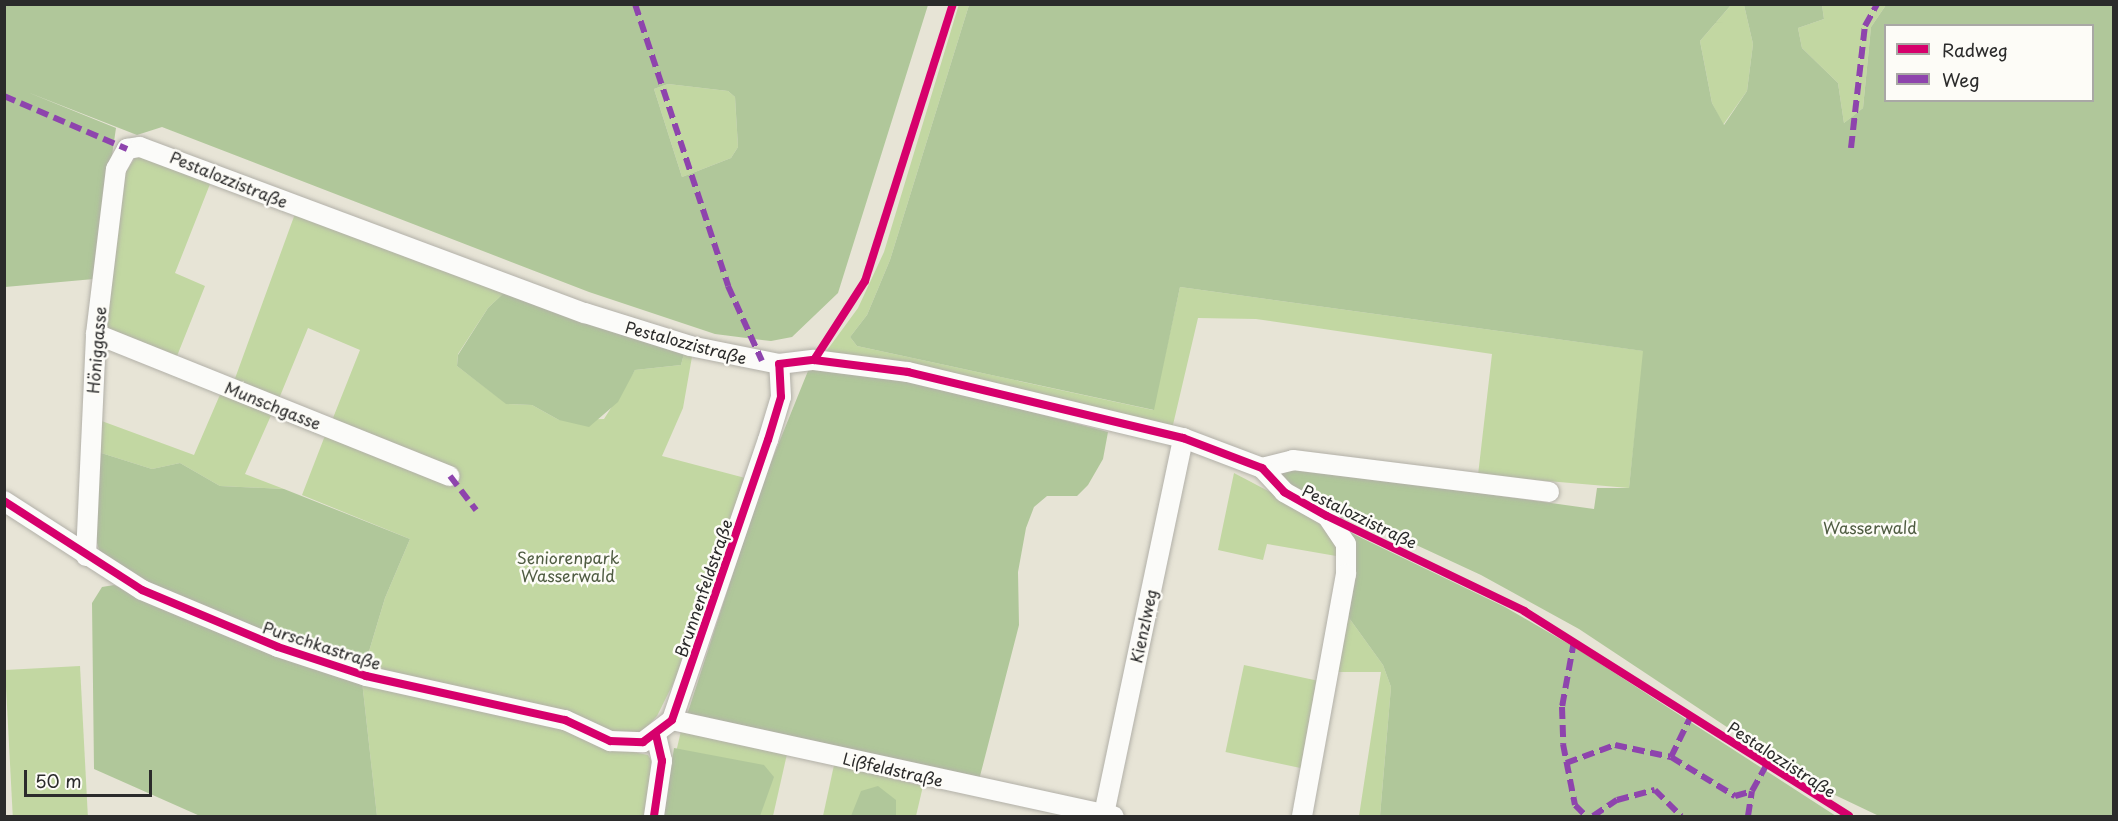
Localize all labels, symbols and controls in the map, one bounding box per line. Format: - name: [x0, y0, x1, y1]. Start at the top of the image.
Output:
- legend: [1884, 24, 2094, 102]
- text: Radweg: [1942, 36, 2008, 63]
- text: Weg: [1942, 66, 1980, 93]
- street label: Pestalozzistraße: [167, 147, 291, 211]
- street label: Höniggasse: [83, 306, 109, 394]
- street label: Pestalozzistraße: [623, 317, 749, 367]
- street label: Munschgasse: [222, 377, 324, 433]
- street label: Pestalozzistraße: [1300, 480, 1420, 552]
- street label: Brunnenfeldstraße: [670, 516, 736, 660]
- park label: Wasserwald: [1823, 517, 1917, 537]
- park label: Seniorenpark Wasserwald: [517, 547, 619, 585]
- street label: Kienzlweg: [1126, 587, 1160, 665]
- street label: Purschkastraße: [261, 617, 383, 673]
- street label: Pestalozzistraße: [1724, 717, 1840, 801]
- street label: Lißfeldstraße: [841, 748, 945, 790]
- scale bar: [27, 758, 154, 796]
- text: 50 m: [35, 767, 82, 794]

